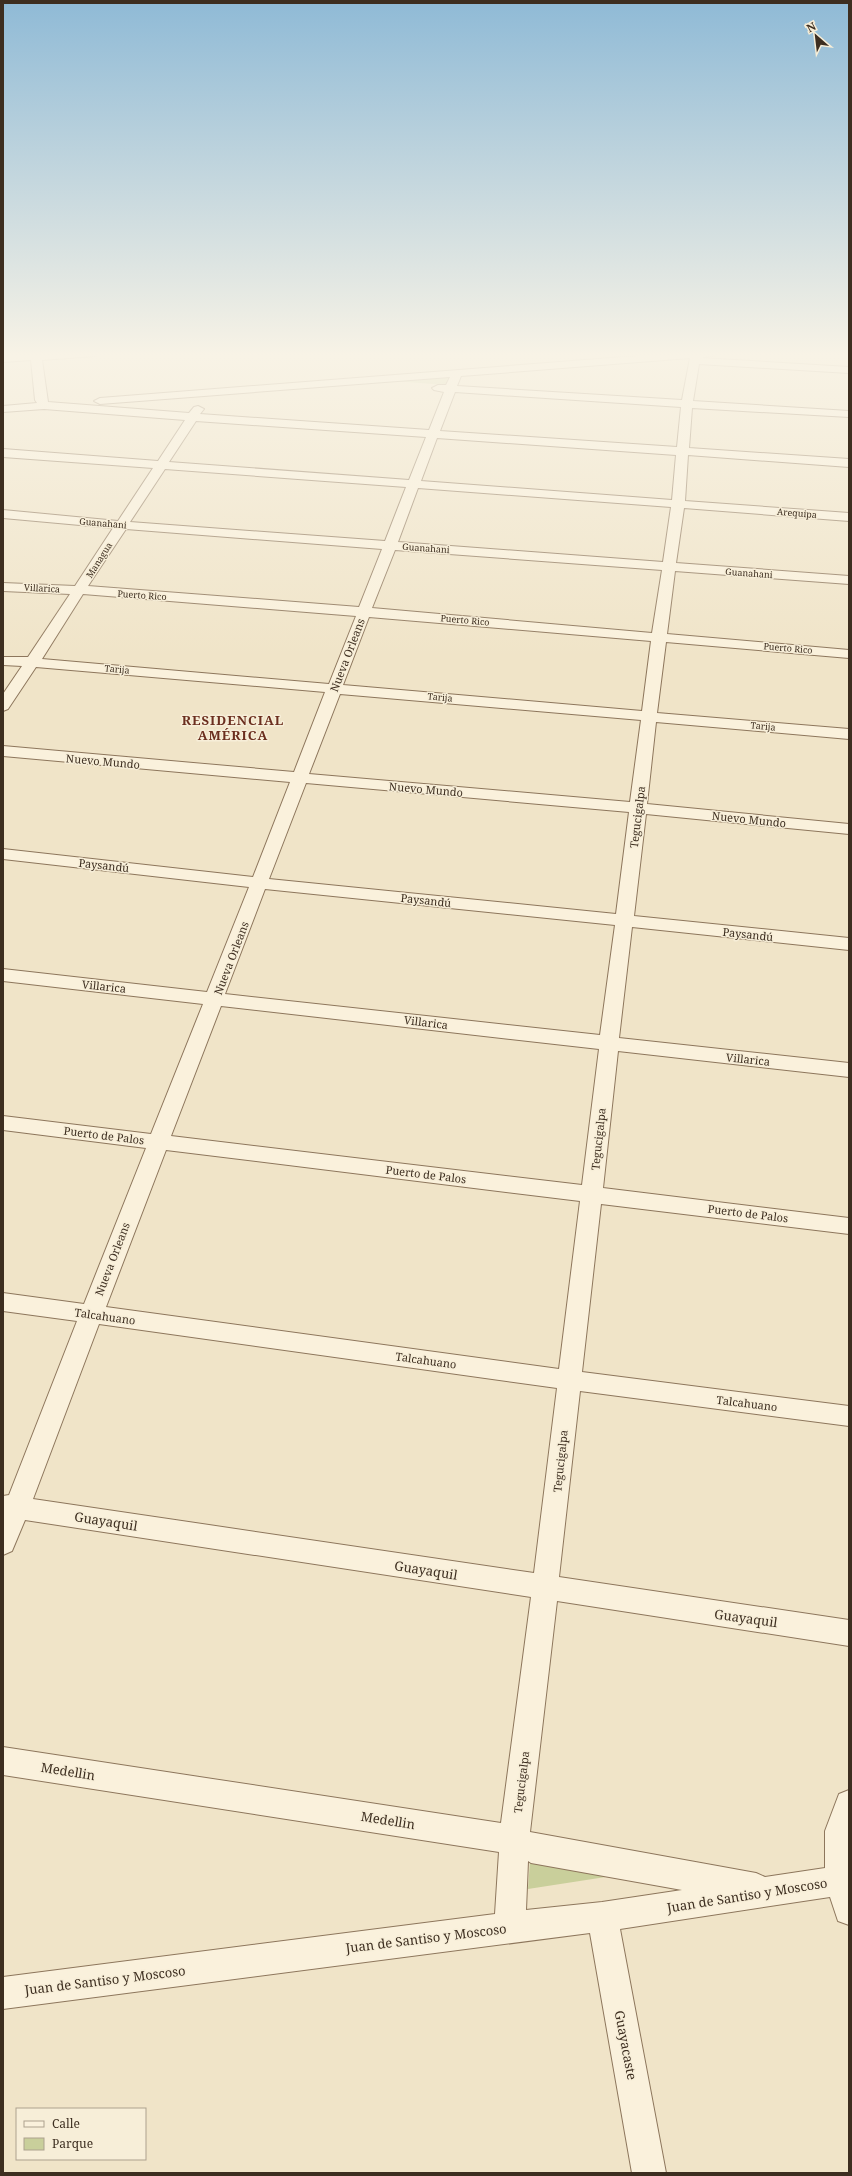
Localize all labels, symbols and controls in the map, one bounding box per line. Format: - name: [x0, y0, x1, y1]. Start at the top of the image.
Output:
- north arrow: [796, 16, 836, 56]
- text: N: [804, 18, 819, 35]
- street label: Arequipa: [776, 505, 818, 521]
- street label: Guanahani: [79, 514, 127, 532]
- street label: Managua: [83, 540, 115, 580]
- street label: Guanahani: [402, 540, 450, 556]
- street label: Guanahani: [725, 565, 773, 581]
- street label: Villarica: [24, 581, 60, 595]
- street label: Puerto Rico: [117, 587, 167, 603]
- street label: Puerto Rico: [440, 611, 490, 629]
- street label: Nueva Orleans: [326, 616, 368, 694]
- street label: Puerto Rico: [763, 639, 813, 657]
- street label: Tarija: [104, 661, 130, 677]
- street label: Tarija: [427, 689, 453, 705]
- district label: RESIDENCIAL AMÉRICA: [182, 711, 284, 744]
- street label: Tarija: [750, 718, 776, 734]
- street label: Nuevo Mundo: [65, 750, 141, 772]
- street label: Nuevo Mundo: [388, 778, 464, 800]
- street label: Tegucigalpa: [626, 785, 648, 849]
- street label: Nuevo Mundo: [711, 808, 787, 830]
- street label: Paysandú: [78, 855, 130, 875]
- street label: Paysandú: [400, 890, 452, 910]
- street label: Nueva Orleans: [210, 919, 252, 997]
- street label: Paysandú: [722, 924, 774, 944]
- street label: Villarica: [81, 976, 127, 996]
- street label: Villarica: [403, 1012, 449, 1032]
- street label: Villarica: [725, 1049, 771, 1069]
- street label: Tegucigalpa: [587, 1107, 609, 1171]
- street label: Puerto de Palos: [63, 1123, 145, 1147]
- street label: Puerto de Palos: [385, 1162, 467, 1186]
- street label: Puerto de Palos: [707, 1201, 789, 1225]
- street label: Nueva Orleans: [91, 1220, 133, 1298]
- street label: Talcahuano: [74, 1304, 136, 1328]
- street label: Talcahuano: [395, 1348, 457, 1372]
- street label: Talcahuano: [716, 1392, 778, 1414]
- street label: Tegucigalpa: [549, 1429, 571, 1493]
- street label: Guayaquil: [73, 1507, 139, 1535]
- street label: Guayaquil: [393, 1556, 459, 1584]
- street label: Guayaquil: [713, 1605, 779, 1631]
- street label: Tegucigalpa: [510, 1750, 532, 1814]
- street label: Medellin: [40, 1758, 97, 1784]
- street label: Medellin: [360, 1807, 417, 1833]
- street label: Juan de Santiso y Moscoso: [665, 1873, 828, 1917]
- street label: Juan de Santiso y Moscoso: [343, 1919, 508, 1957]
- street label: Juan de Santiso y Moscoso: [22, 1961, 187, 1999]
- street label: Guayacaste: [610, 2009, 642, 2081]
- legend: [16, 2108, 146, 2160]
- text: Calle: [52, 2115, 80, 2132]
- text: Parque: [52, 2135, 93, 2152]

